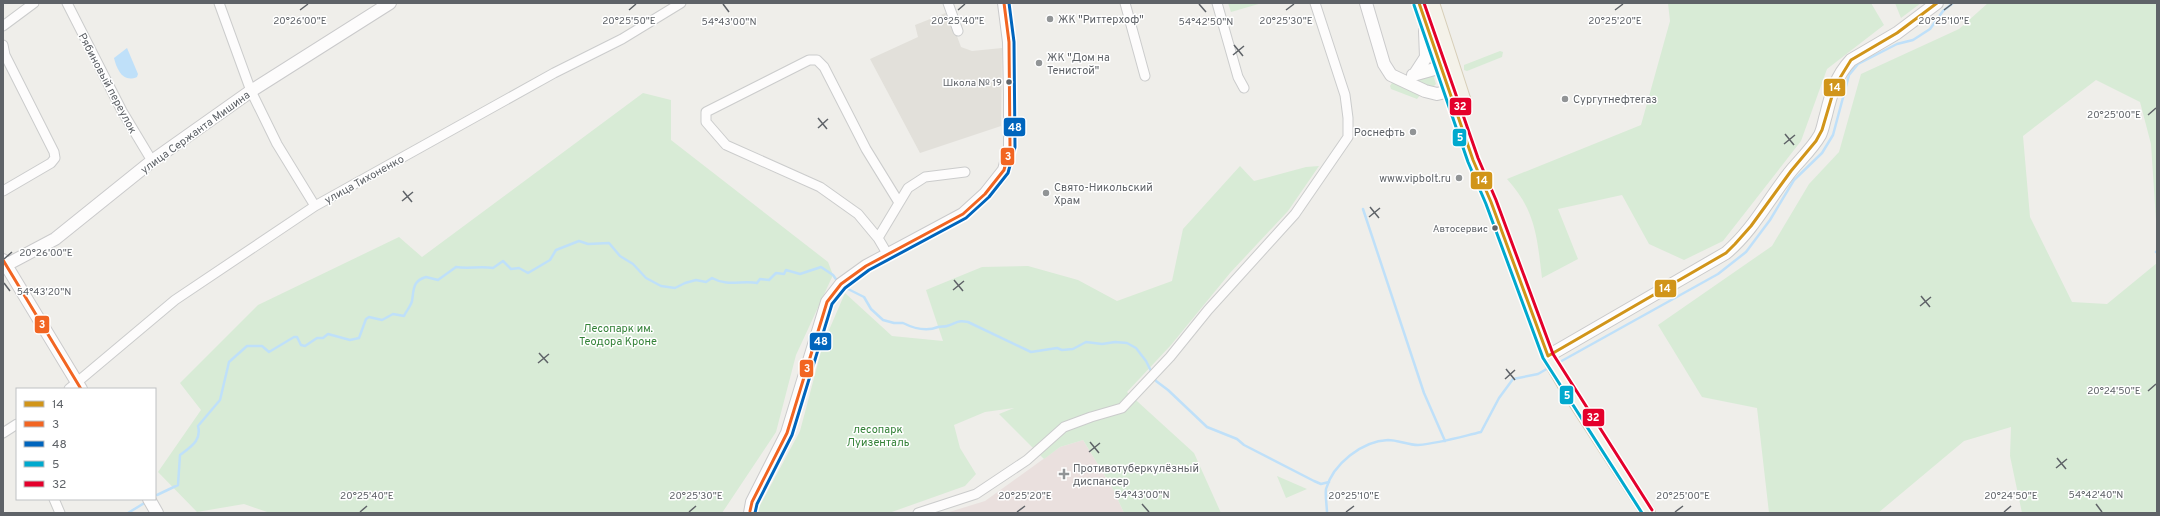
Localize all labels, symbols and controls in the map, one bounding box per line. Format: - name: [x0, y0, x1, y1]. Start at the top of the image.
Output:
- place label: ЖК "Риттерхоф": [1058, 13, 1144, 27]
- marker: ЖК "Риттерхоф": [1045, 14, 1055, 24]
- text: 20°26'00"E: [273, 15, 327, 28]
- text: 20°25'50"E: [602, 15, 656, 28]
- text: 20°25'40"E: [931, 15, 985, 28]
- text: 20°25'30"E: [1259, 15, 1313, 28]
- text: 20°25'20"E: [1588, 15, 1642, 28]
- text: 20°25'10"E: [1918, 15, 1970, 28]
- text: 54°43'00"N: [702, 16, 756, 29]
- text: 54°42'50"N: [1179, 16, 1233, 29]
- street label: Рябиновый переулок: [75, 31, 140, 136]
- place label: ЖК "Дом на Тенистой": [1047, 51, 1110, 78]
- marker: ЖК "Дом на Тенистой": [1034, 58, 1044, 68]
- place label: Школа № 19: [943, 77, 1002, 90]
- marker: Школа № 19: [1004, 77, 1014, 87]
- line badge: 14: [1823, 78, 1846, 97]
- text: 14: [1829, 81, 1841, 95]
- street label: улица Сержанта Мишина: [138, 88, 253, 177]
- place label: Сургутнефтегаз: [1573, 93, 1657, 107]
- marker: Сургутнефтегаз: [1560, 94, 1570, 104]
- line badge: 32: [1449, 97, 1472, 116]
- text: 32: [1453, 100, 1467, 114]
- text: 20°25'00"E: [2087, 109, 2141, 122]
- line badge: 48: [1003, 117, 1026, 137]
- text: 48: [1008, 121, 1022, 135]
- place label: Роснефть: [1354, 126, 1405, 140]
- marker: Роснефть: [1408, 127, 1418, 137]
- line badge: 5: [1452, 128, 1467, 147]
- text: 5: [1457, 131, 1464, 145]
- line badge: 3: [1000, 147, 1015, 166]
- text: 3: [1005, 150, 1011, 164]
- street label: улица Тихоненко: [322, 152, 407, 208]
- line badge: 14: [1470, 171, 1493, 190]
- place label: www.vipbolt.ru: [1379, 172, 1451, 186]
- marker: www.vipbolt.ru: [1454, 173, 1464, 183]
- text: 14: [1476, 174, 1488, 188]
- place label: Свято-Никольский Храм: [1054, 181, 1153, 208]
- marker: Свято-Никольский Храм: [1041, 188, 1051, 198]
- place label: Автосервис: [1433, 223, 1488, 236]
- marker: Автосервис: [1490, 223, 1500, 233]
- text: 20°26'00"E: [19, 247, 73, 260]
- line badge: 14: [1654, 279, 1677, 298]
- text: 14: [1659, 282, 1671, 296]
- text: 54°43'20"N: [17, 286, 71, 299]
- line badge: 3: [34, 315, 50, 334]
- text: 3: [39, 318, 45, 332]
- park label: Лесопарк им. Теодора Кроне: [579, 322, 657, 349]
- line badge: 48: [809, 332, 832, 351]
- text: 48: [814, 335, 828, 349]
- line badge: 3: [799, 359, 814, 378]
- text: 3: [804, 362, 810, 376]
- line badge: 5: [1559, 385, 1574, 405]
- text: 20°24'50"E: [2087, 385, 2141, 398]
- legend: [16, 388, 156, 500]
- text: 5: [1564, 389, 1571, 403]
- text: 14: [52, 397, 64, 413]
- line badge: 32: [1582, 408, 1605, 427]
- text: 32: [1586, 411, 1600, 425]
- text: 3: [52, 417, 59, 433]
- park label: лесопарк Луизенталь: [847, 423, 910, 450]
- text: 48: [52, 437, 67, 453]
- text: 5: [52, 457, 59, 473]
- place label: Противотуберкулёзный диспансер: [1073, 462, 1199, 489]
- marker: Противотуберкулёзный диспансер: [1058, 468, 1070, 480]
- text: 32: [52, 477, 66, 493]
- text: 54°43'00"N: [1115, 489, 1169, 502]
- text: 54°42'40"N: [2069, 489, 2123, 502]
- text: 20°25'40"E: [340, 490, 394, 503]
- text: 20°25'30"E: [669, 490, 723, 503]
- text: 20°25'20"E: [998, 490, 1052, 503]
- text: 20°25'10"E: [1328, 490, 1380, 503]
- text: 20°25'00"E: [1656, 490, 1710, 503]
- text: 20°24'50"E: [1984, 490, 2038, 503]

